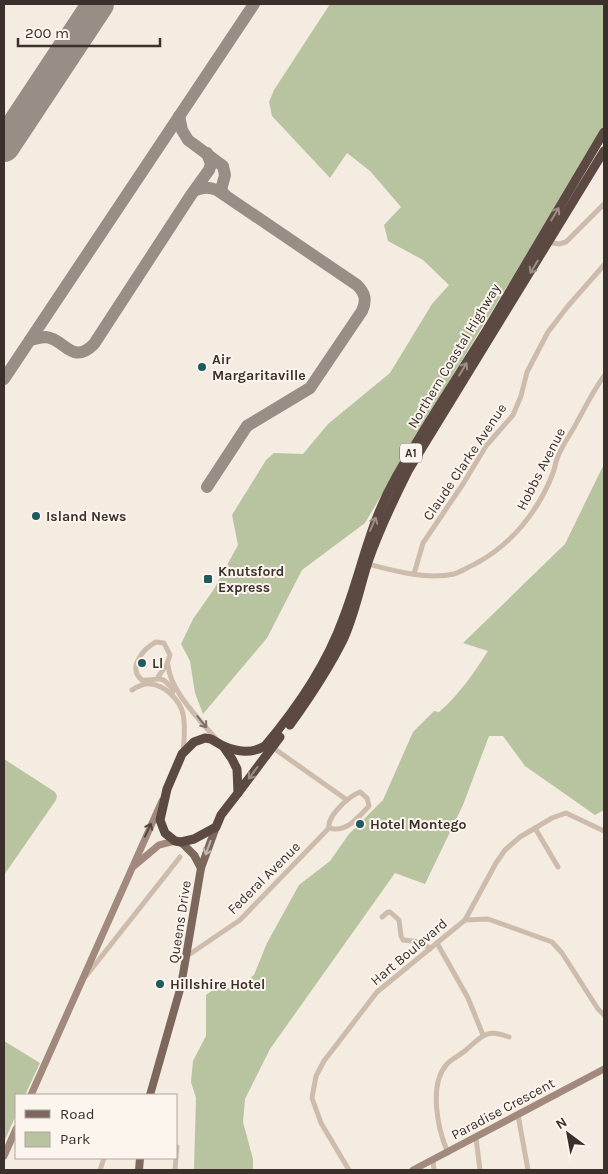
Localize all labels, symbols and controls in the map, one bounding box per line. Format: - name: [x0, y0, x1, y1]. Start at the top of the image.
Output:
- scale bar: [18, 15, 160, 47]
- text: 200 m: [25, 24, 69, 42]
- one-way arrow: [550, 207, 560, 221]
- one-way arrow: [529, 260, 539, 274]
- street label: Northern Coastal Highway: [404, 280, 504, 431]
- place label: Air Margaritaville: [212, 351, 306, 384]
- marker: Air Margaritaville: [196, 361, 208, 373]
- one-way arrow: [458, 362, 468, 376]
- street label: Claude Clarke Avenue: [420, 400, 510, 524]
- street label: Hobbs Avenue: [513, 425, 569, 513]
- road number: A1: [400, 443, 422, 462]
- place label: Island News: [46, 508, 126, 525]
- marker: Island News: [30, 510, 42, 522]
- one-way arrow: [370, 517, 379, 532]
- place label: Knutsford Express: [218, 563, 284, 596]
- marker: Knutsford Express: [202, 573, 214, 585]
- place label: Ll: [152, 655, 163, 672]
- marker: Ll: [136, 657, 148, 669]
- one-way arrow: [196, 715, 207, 728]
- one-way arrow: [248, 766, 258, 780]
- place label: Hotel Montego: [370, 816, 467, 833]
- marker: Hotel Montego: [354, 818, 366, 830]
- one-way arrow: [144, 823, 154, 838]
- street label: Federal Avenue: [224, 838, 304, 918]
- one-way arrow: [203, 839, 213, 855]
- street label: Queens Drive: [165, 879, 195, 965]
- street label: Hart Boulevard: [367, 915, 451, 989]
- place label: Hillshire Hotel: [170, 976, 265, 993]
- marker: Hillshire Hotel: [154, 978, 166, 990]
- street label: Paradise Crescent: [448, 1075, 558, 1143]
- legend: [15, 1094, 178, 1159]
- text: Road: [60, 1105, 95, 1123]
- north arrow: [543, 1109, 593, 1159]
- text: N: [553, 1114, 570, 1133]
- text: Park: [60, 1130, 90, 1148]

